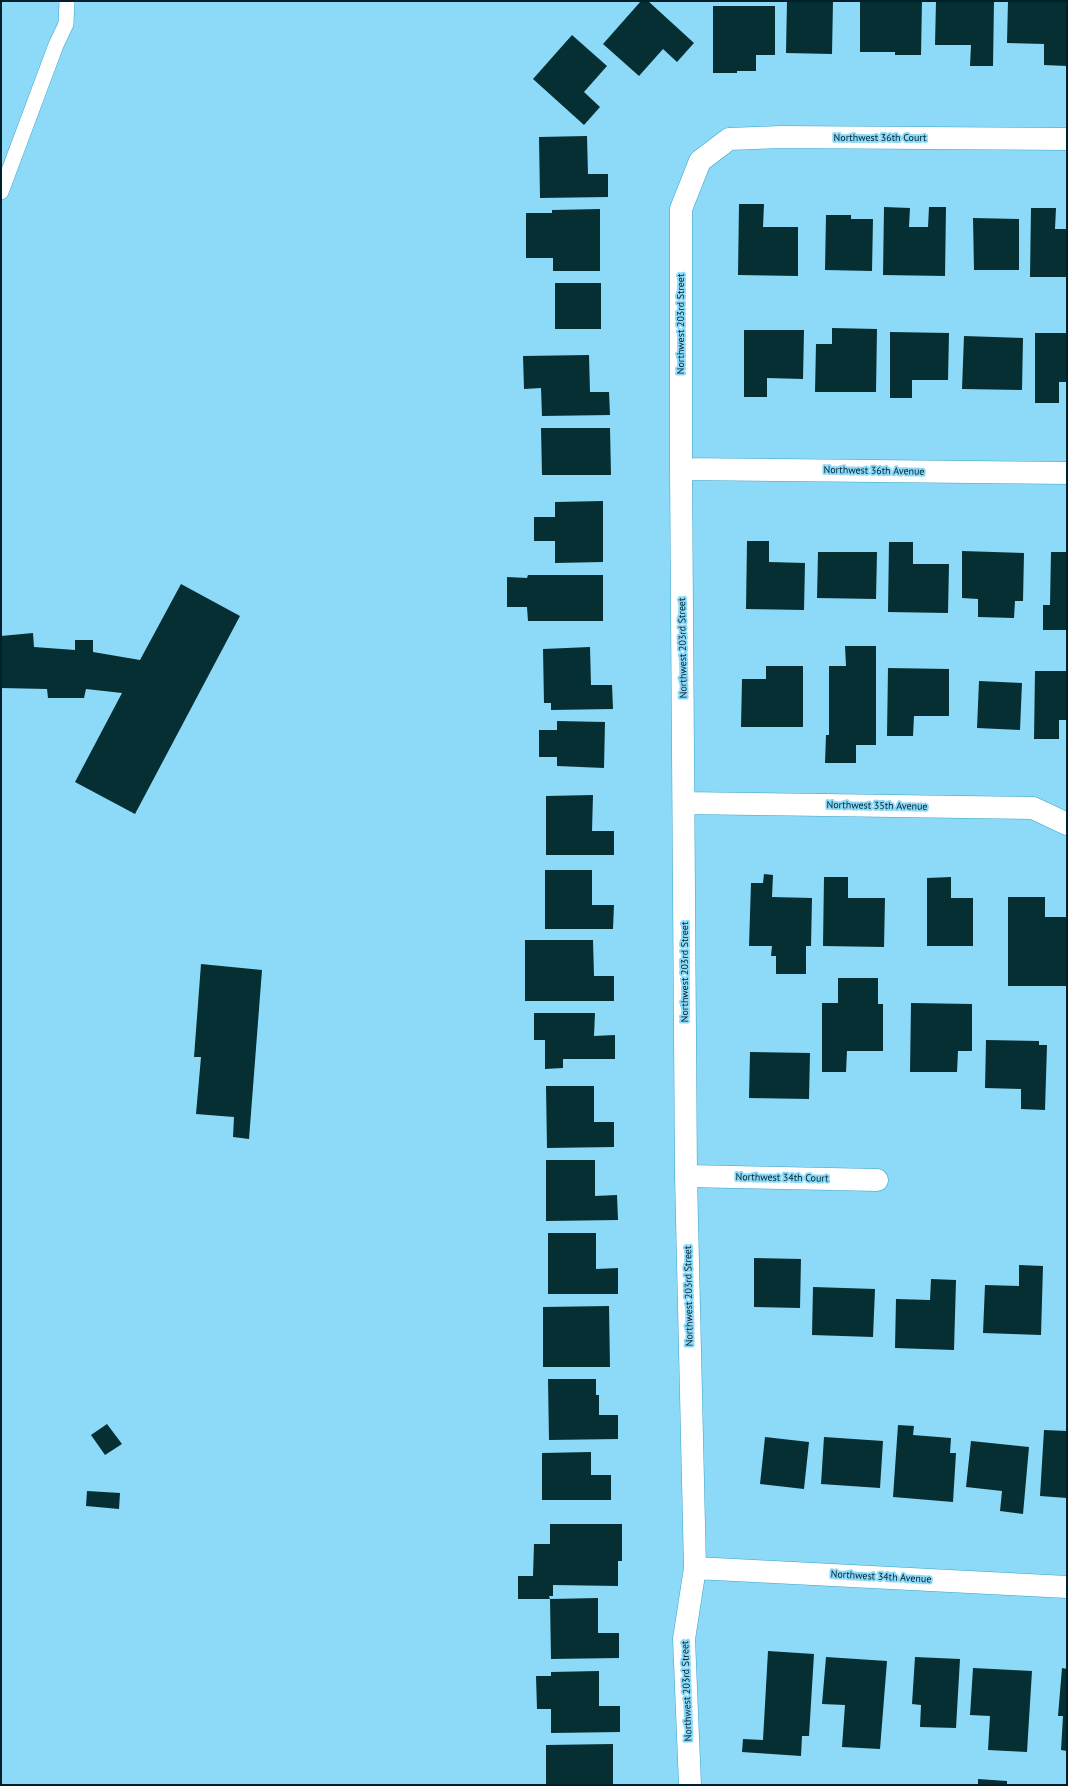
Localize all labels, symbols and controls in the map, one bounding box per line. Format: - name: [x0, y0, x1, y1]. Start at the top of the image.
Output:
- street label: Northwest 36th Court: [834, 132, 926, 144]
- street label: Northwest 203rd Street: [675, 274, 687, 374]
- street label: Northwest 36th Avenue: [823, 464, 925, 478]
- street label: Northwest 203rd Street: [676, 598, 690, 698]
- street label: Northwest 35th Avenue: [826, 799, 928, 813]
- street label: Northwest 203rd Street: [679, 922, 691, 1022]
- street label: Northwest 34th Court: [735, 1171, 829, 1185]
- street label: Northwest 203rd Street: [682, 1246, 696, 1346]
- street label: Northwest 34th Avenue: [830, 1568, 932, 1586]
- street label: Northwest 203rd Street: [679, 1641, 695, 1741]

